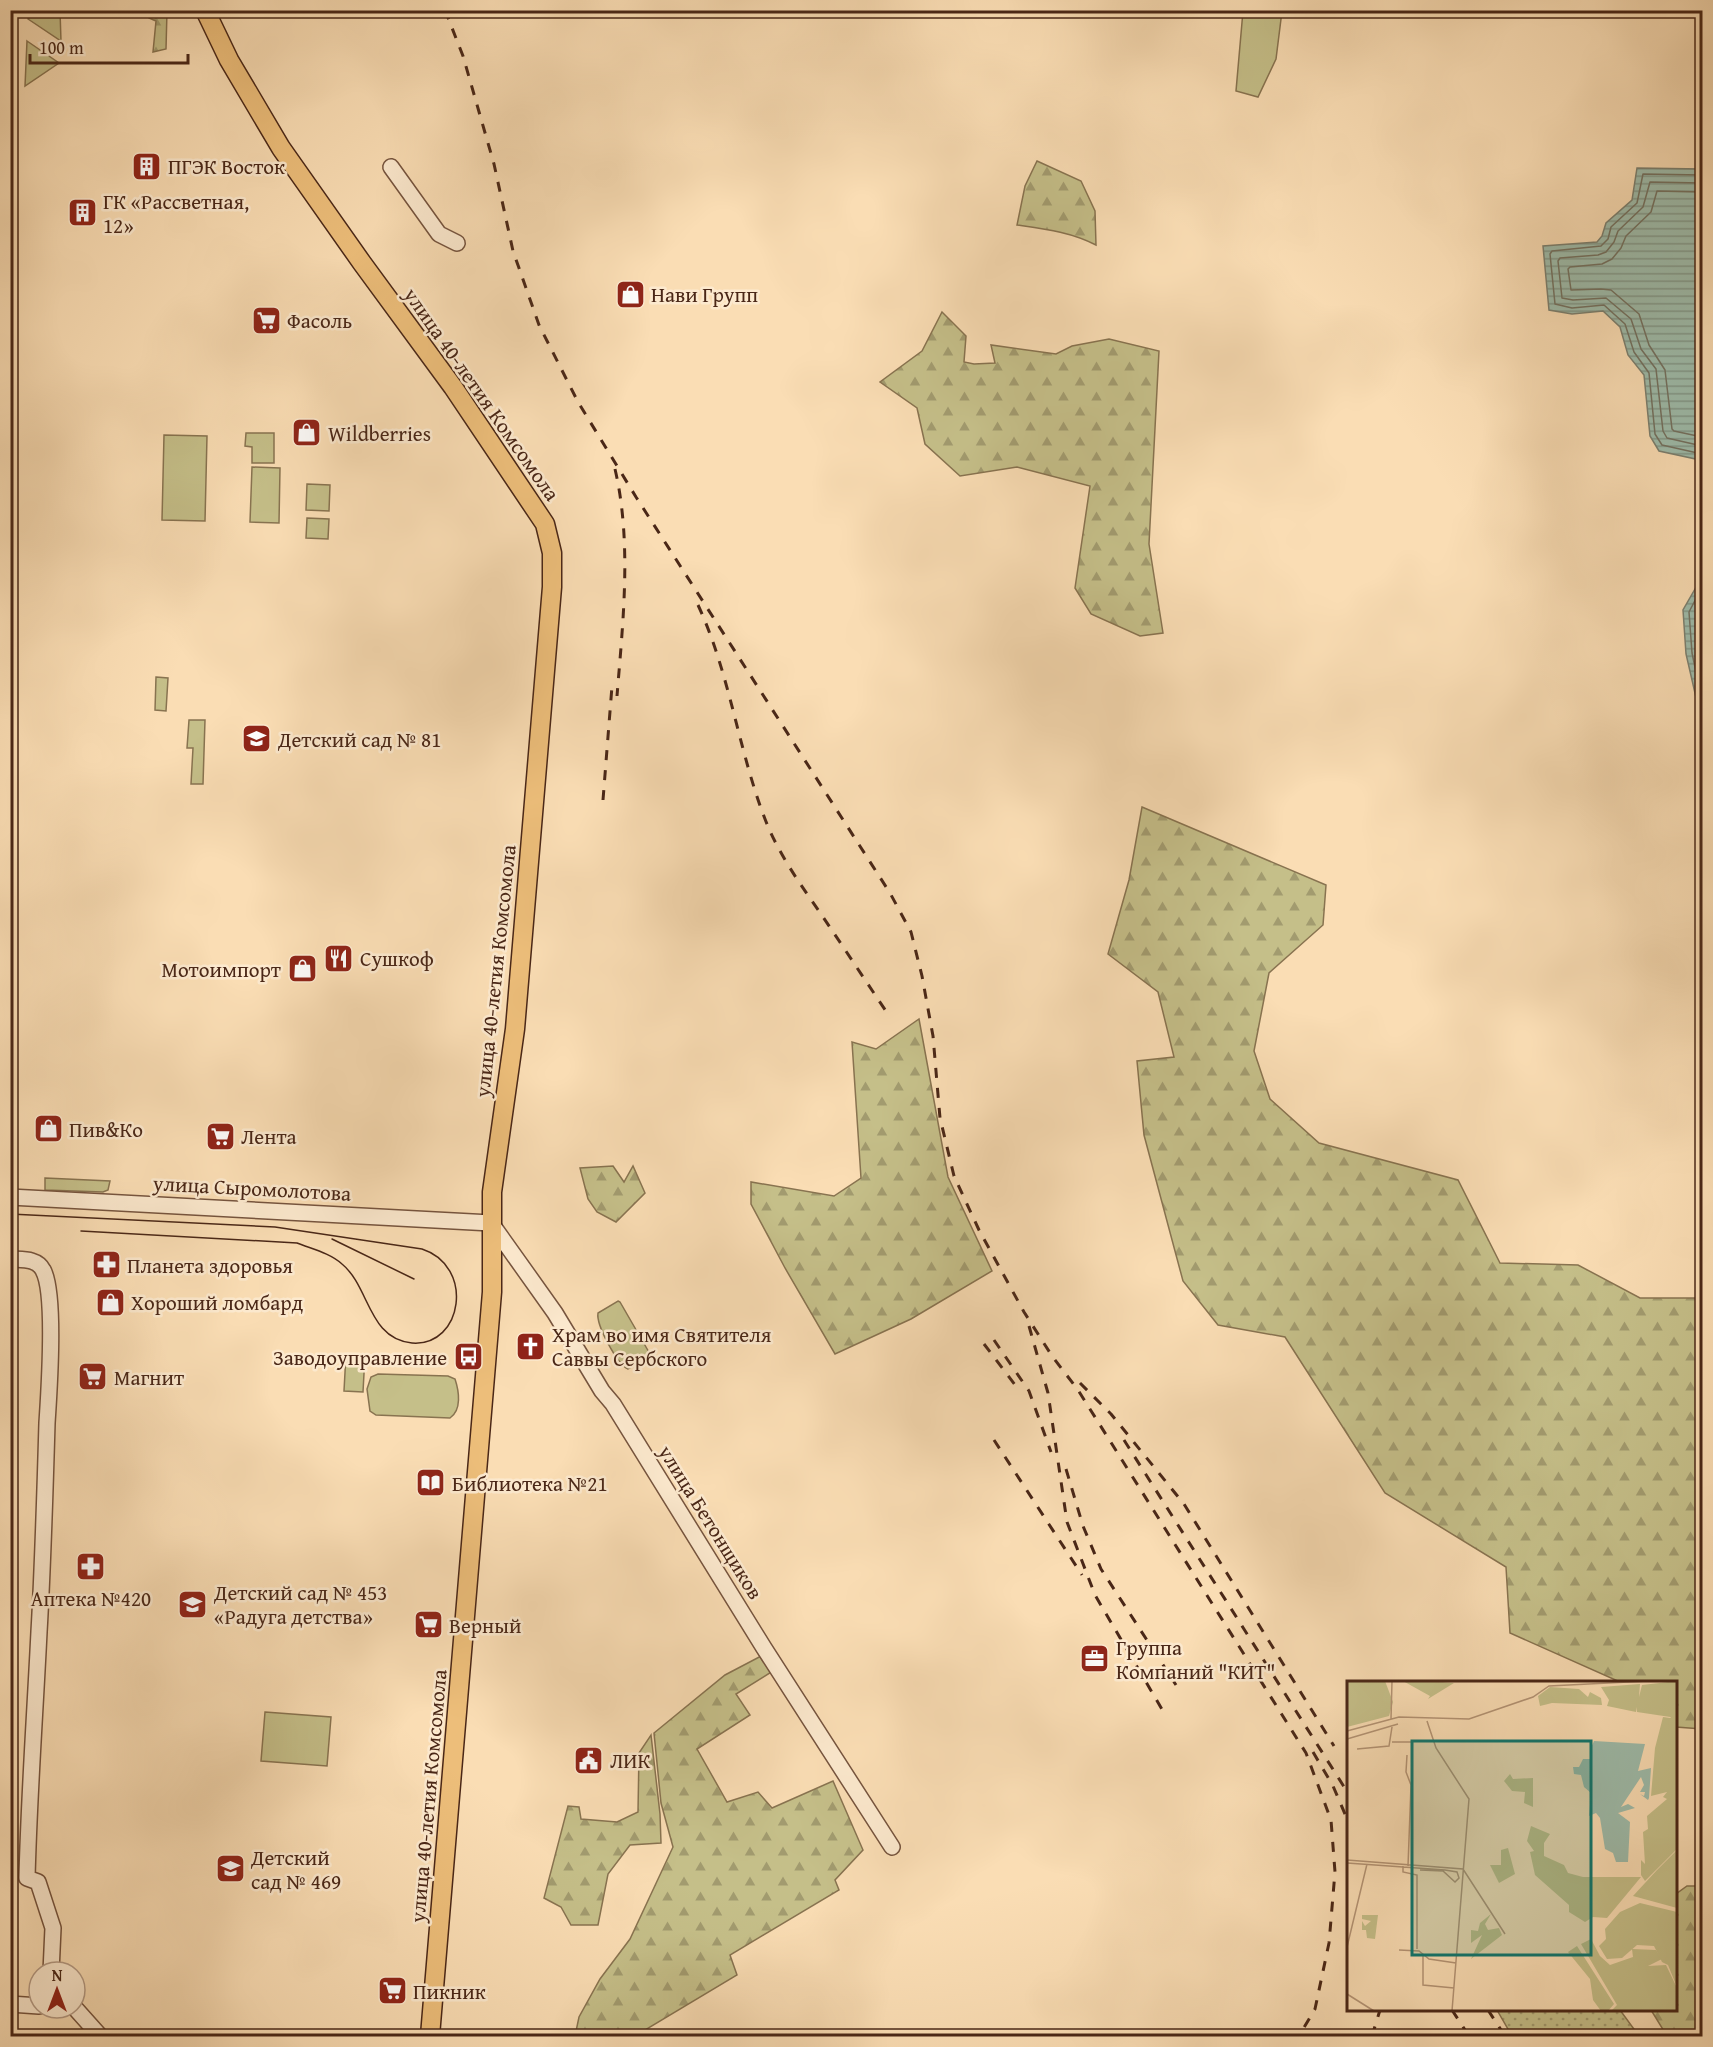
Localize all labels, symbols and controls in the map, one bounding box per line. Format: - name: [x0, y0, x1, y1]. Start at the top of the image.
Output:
- scale bar: [30, 27, 188, 65]
- text: 100 m: [39, 34, 84, 61]
- building icon: ПГЭК Восток: [131, 150, 163, 182]
- place label: ПГЭК Восток: [168, 151, 285, 182]
- place label: ГК «Рассветная, 12»: [103, 186, 249, 241]
- building icon: ГК «Рассветная, 12»: [66, 197, 98, 229]
- shop icon: Нави Групп: [614, 278, 646, 310]
- place label: Нави Групп: [651, 279, 758, 310]
- street label: улица 40-летия Комсомола: [396, 280, 568, 507]
- supermarket icon: Фасоль: [250, 304, 282, 336]
- place label: Фасоль: [287, 305, 352, 336]
- shop icon: Wildberries: [291, 417, 323, 449]
- place label: Wildberries: [328, 418, 431, 449]
- school or university icon: Детский сад № 81: [241, 723, 273, 755]
- place label: Детский сад № 81: [277, 724, 441, 755]
- street label: улица 40-летия Комсомола: [466, 843, 524, 1100]
- restaurant icon: Сушкоф: [323, 942, 355, 974]
- place label: Сушкоф: [360, 943, 434, 974]
- shop icon: Мотоимпорт: [286, 953, 318, 985]
- place label: Мотоимпорт: [161, 954, 281, 985]
- shop icon: Пив&Ко: [32, 1113, 64, 1145]
- place label: Пив&Ко: [69, 1114, 143, 1145]
- supermarket icon: Лента: [204, 1120, 236, 1152]
- place label: Лента: [241, 1121, 297, 1152]
- street label: улица Сыромолотова: [151, 1167, 352, 1209]
- pharmacy icon: Планета здоровья: [90, 1249, 122, 1281]
- place label: Планета здоровья: [127, 1250, 293, 1281]
- shop icon: Хороший ломбард: [94, 1286, 126, 1318]
- place label: Хороший ломбард: [131, 1287, 304, 1318]
- place label: Храм во имя Святителя Саввы Сербского: [552, 1319, 772, 1374]
- church icon: Храм во имя Святителя Саввы Сербского: [515, 1330, 547, 1362]
- bus stop icon: Заводоуправление: [452, 1341, 484, 1373]
- place label: Заводоуправление: [273, 1342, 447, 1373]
- supermarket icon: Магнит: [77, 1361, 109, 1393]
- place label: Магнит: [114, 1362, 184, 1393]
- street label: улица Бетонщиков: [650, 1438, 771, 1605]
- library icon: Библиотека №21: [415, 1467, 447, 1499]
- place label: Библиотека №21: [452, 1468, 608, 1499]
- pharmacy icon: Аптека №420: [75, 1551, 107, 1583]
- place label: Детский сад № 453 «Радуга детства»: [213, 1577, 387, 1632]
- place label: Аптека №420: [31, 1583, 151, 1614]
- school or university icon: Детский сад № 453 «Радуга детства»: [177, 1588, 209, 1620]
- supermarket icon: Верный: [412, 1609, 444, 1641]
- place label: Верный: [449, 1610, 521, 1641]
- place label: Группа Компаний "КИТ": [1116, 1632, 1276, 1687]
- office icon: Группа Компаний "КИТ": [1079, 1643, 1111, 1675]
- street label: улица 40-летия Комсомола: [401, 1668, 455, 1925]
- inset map: [1347, 1681, 1677, 2011]
- public building icon: ЛИК: [573, 1744, 605, 1776]
- place label: ЛИК: [610, 1745, 650, 1776]
- place label: Детский сад № 469: [250, 1842, 341, 1897]
- school or university icon: Детский сад № 469: [214, 1853, 246, 1885]
- north arrow: [27, 1960, 87, 2020]
- text: N: [52, 1963, 63, 1987]
- supermarket icon: Пикник: [376, 1975, 408, 2007]
- place label: Пикник: [413, 1976, 486, 2007]

